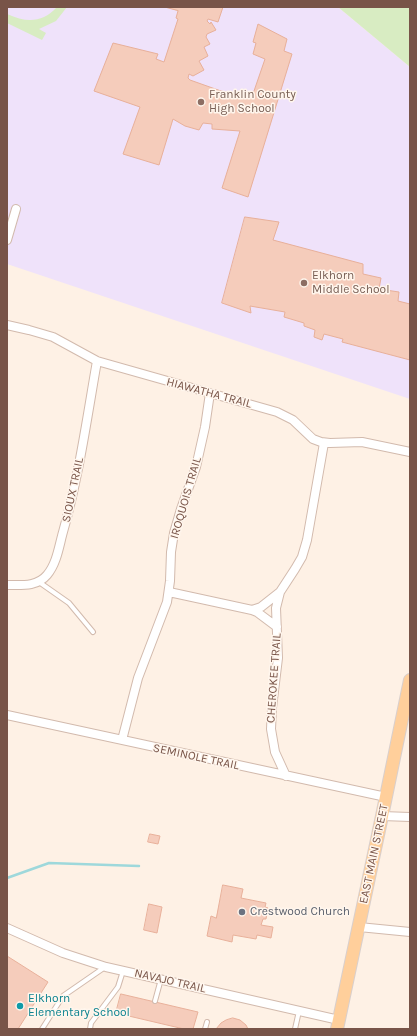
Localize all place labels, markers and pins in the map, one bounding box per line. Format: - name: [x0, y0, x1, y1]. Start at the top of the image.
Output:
- place label: Franklin County High School: [209, 88, 296, 116]
- marker: Franklin County High School: [196, 97, 206, 107]
- place label: Elkhorn Middle School: [312, 269, 389, 297]
- marker: Elkhorn Middle School: [299, 278, 309, 288]
- place label: Crestwood Church: [250, 905, 350, 919]
- marker: Crestwood Church: [237, 907, 247, 917]
- place label: Elkhorn Elementary School: [28, 992, 130, 1020]
- marker: Elkhorn Elementary School: [15, 1001, 25, 1011]

